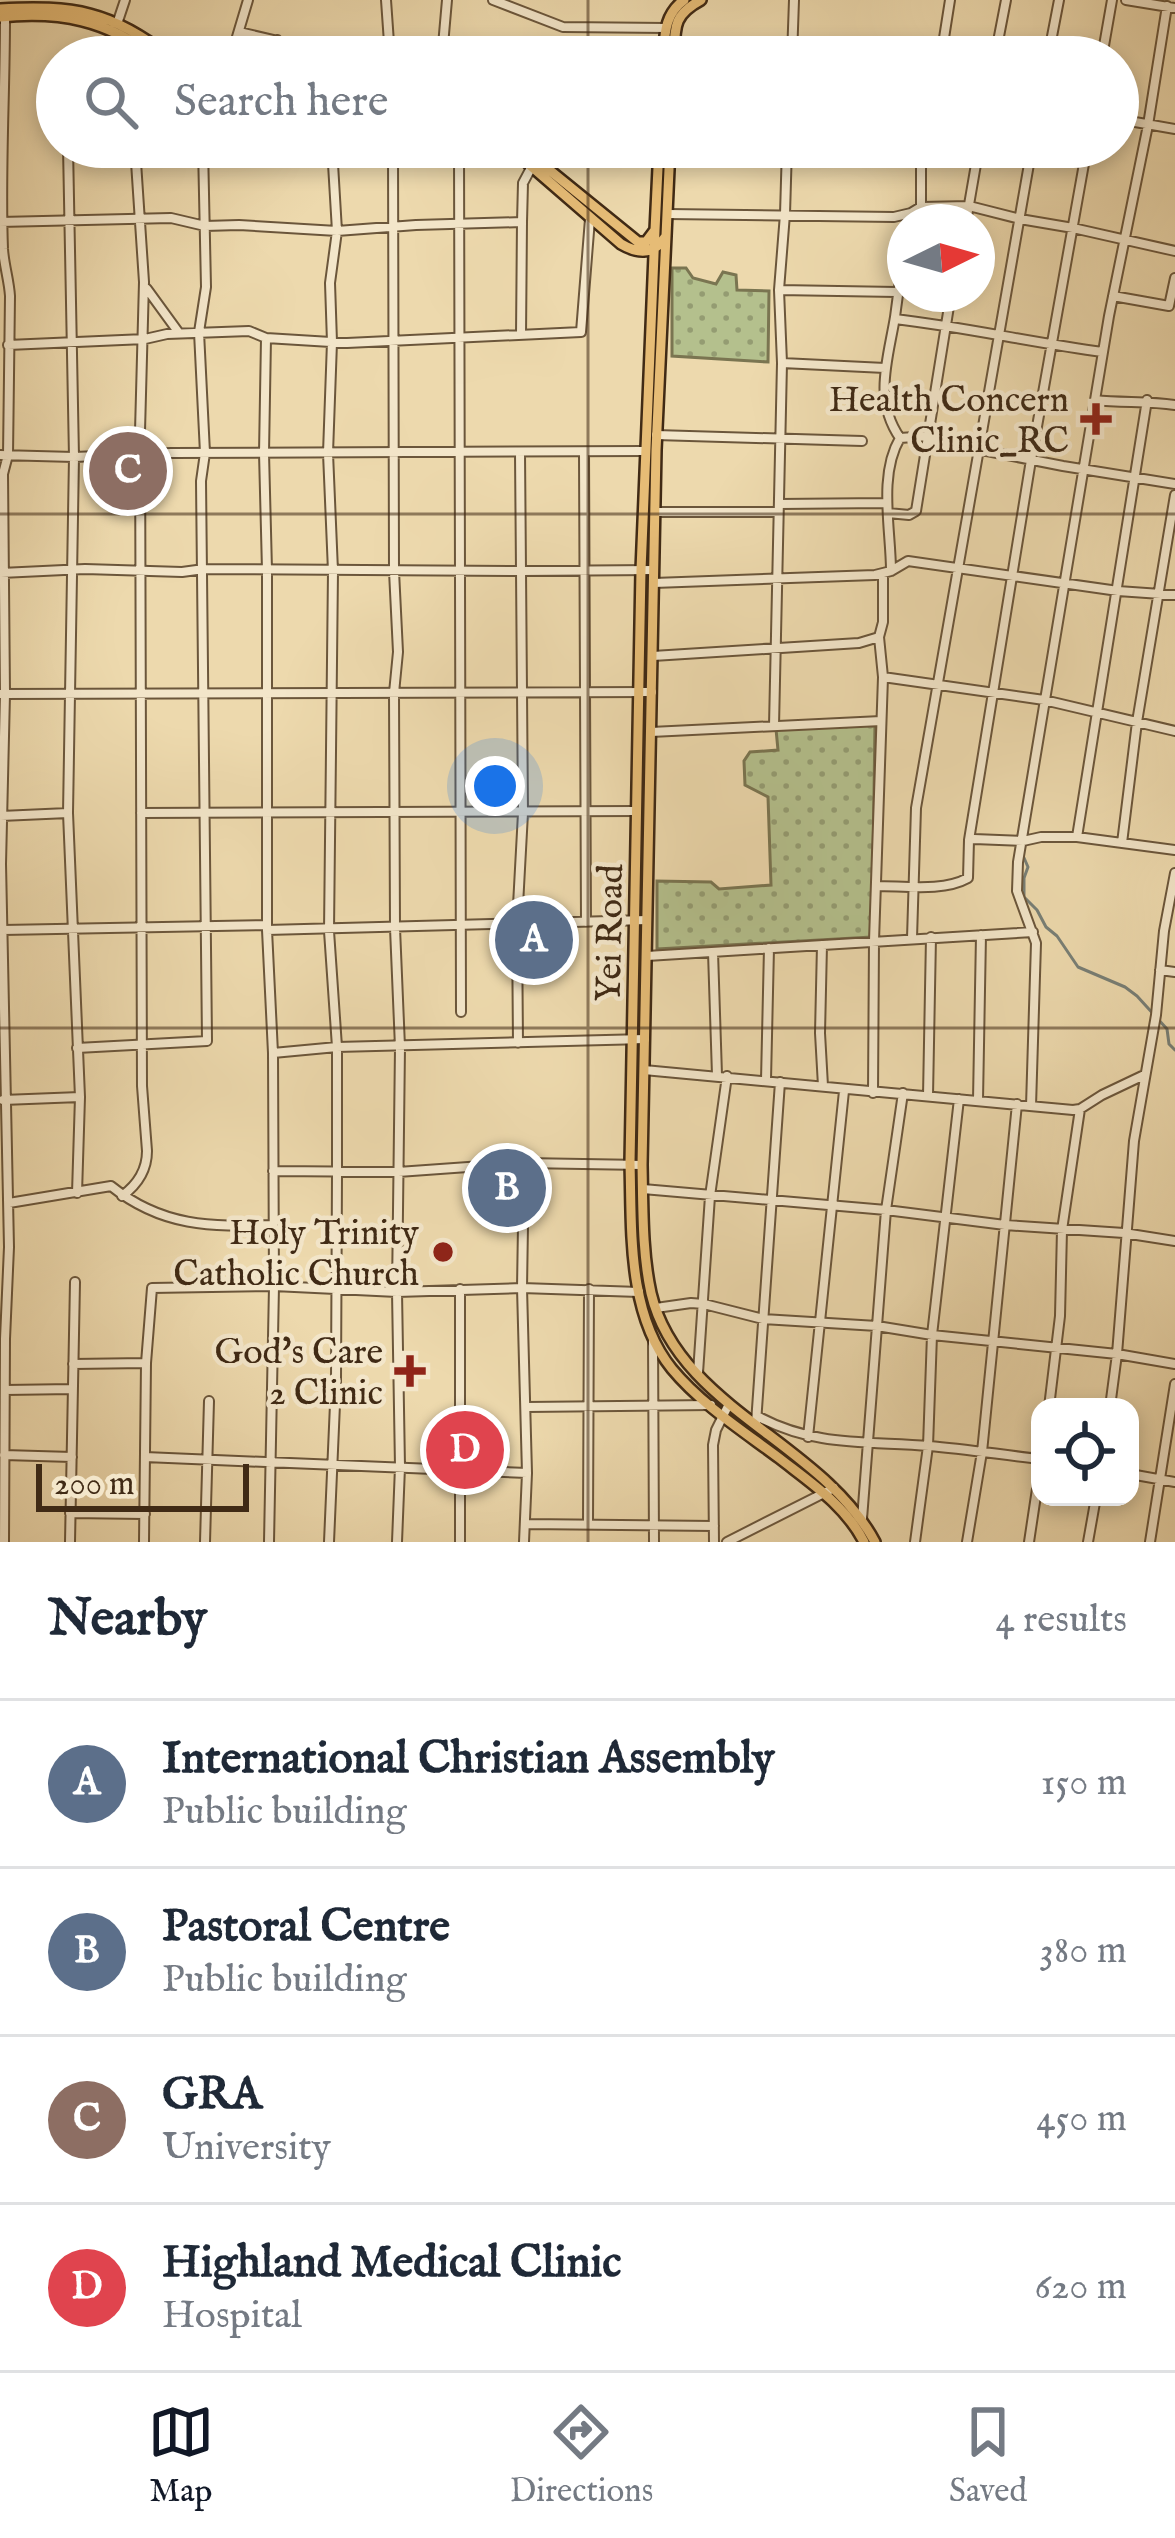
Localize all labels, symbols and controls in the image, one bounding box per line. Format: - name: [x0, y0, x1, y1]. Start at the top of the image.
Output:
- search box: [36, 36, 1139, 168]
- icon: search: [78, 69, 144, 135]
- text: Search here: [174, 74, 388, 131]
- north arrow: [887, 204, 995, 312]
- place label: Health Concern Clinic_RC: [829, 378, 1069, 465]
- marker: Health Concern Clinic_RC: [1080, 403, 1112, 435]
- pin: C: [89, 426, 167, 516]
- your location: [465, 756, 525, 816]
- street label: Yei Road: [587, 863, 635, 1002]
- pin: A: [495, 895, 573, 985]
- pin: B: [468, 1143, 546, 1233]
- place label: Holy Trinity Catholic Church: [173, 1211, 419, 1298]
- marker: Holy Trinity Catholic Church: [430, 1239, 456, 1265]
- place label: God's Care 2 Clinic: [215, 1330, 383, 1417]
- marker: God's Care 2 Clinic: [394, 1355, 426, 1387]
- map controls: [1031, 1398, 1139, 1506]
- button: locate: [1031, 1398, 1139, 1506]
- pin: D: [426, 1405, 504, 1495]
- scale bar: [36, 1458, 249, 1511]
- text: 200 m: [54, 1464, 135, 1506]
- text: Nearby: [48, 1588, 207, 1653]
- text: 4 results: [995, 1596, 1127, 1645]
- text: International Christian Assembly: [162, 1731, 774, 1788]
- text: A: [74, 1759, 100, 1808]
- text: 150 m: [1041, 1759, 1127, 1808]
- text: Public building: [162, 1788, 407, 1837]
- text: Pastoral Centre: [162, 1899, 450, 1956]
- text: B: [74, 1927, 100, 1976]
- text: 380 m: [1039, 1927, 1127, 1976]
- text: Public building: [162, 1956, 407, 2005]
- text: GRA: [162, 2067, 262, 2124]
- text: C: [73, 2095, 101, 2144]
- text: 450 m: [1036, 2095, 1127, 2144]
- text: University: [162, 2124, 331, 2173]
- text: Highland Medical Clinic: [162, 2235, 622, 2292]
- text: D: [71, 2263, 103, 2312]
- text: 620 m: [1034, 2263, 1127, 2312]
- text: Hospital: [162, 2292, 302, 2341]
- tab: Map: [148, 2399, 214, 2513]
- tab: Directions: [510, 2399, 653, 2513]
- tab: Saved: [949, 2399, 1027, 2513]

